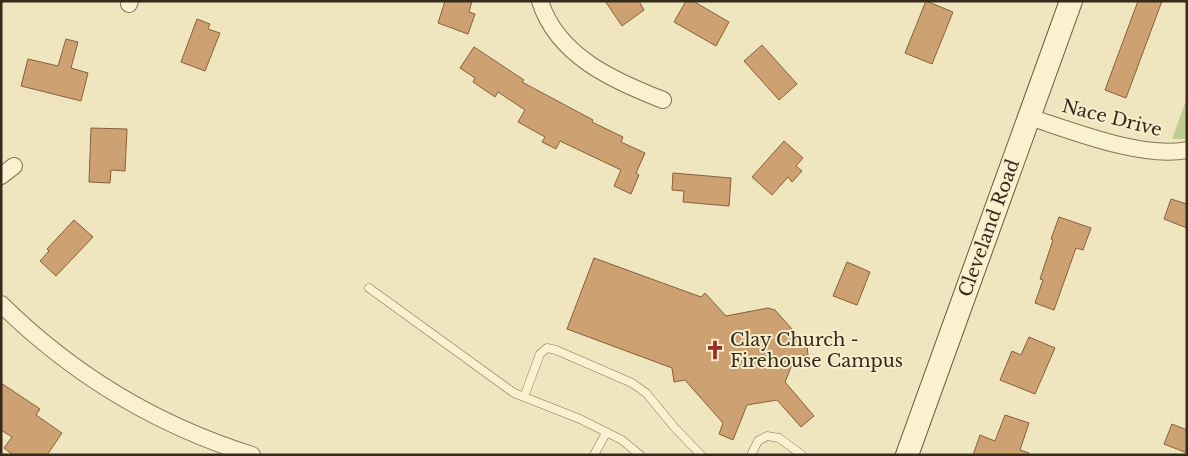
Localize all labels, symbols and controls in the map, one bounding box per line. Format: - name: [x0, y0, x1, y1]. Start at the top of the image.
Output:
- street label: Nace Drive: [1060, 95, 1164, 141]
- street label: Cleveland Road: [954, 156, 1024, 300]
- place label: Clay Church - Firehouse Campus: [730, 329, 903, 372]
- church icon: Clay Church - Firehouse Campus: [704, 339, 726, 361]

